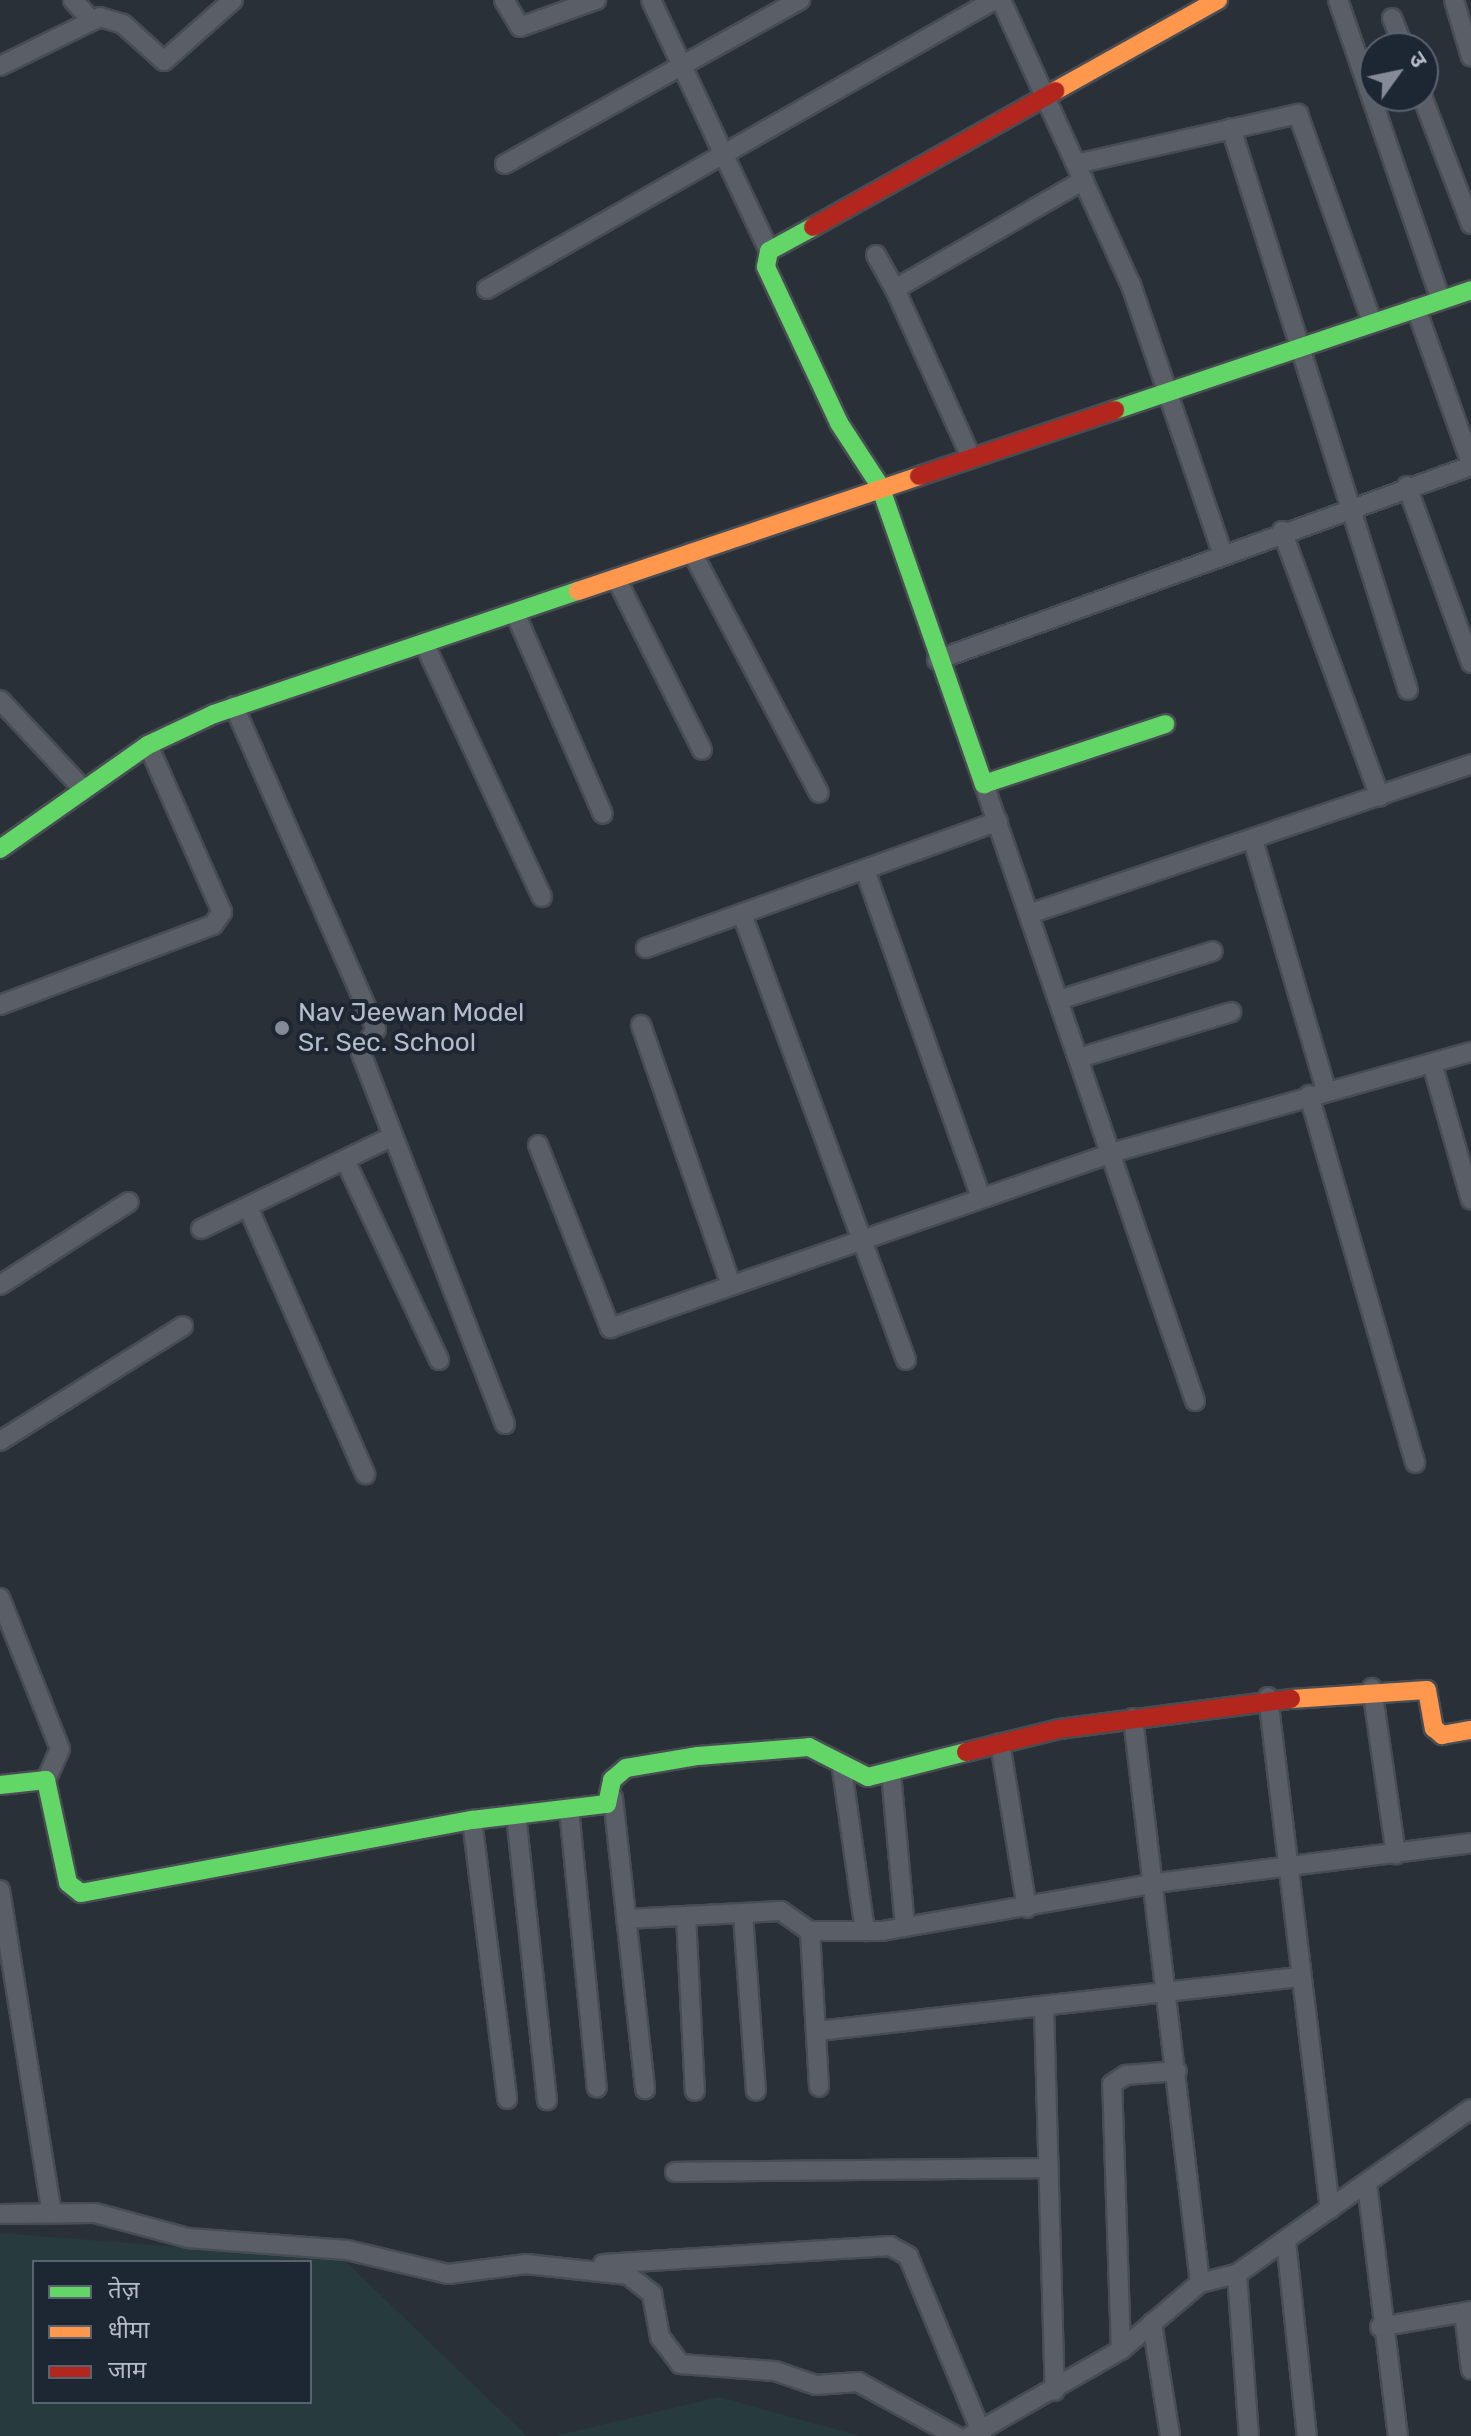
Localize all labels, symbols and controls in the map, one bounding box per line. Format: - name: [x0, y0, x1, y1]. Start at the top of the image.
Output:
- north arrow: [1359, 32, 1439, 112]
- text: उ: [1403, 47, 1433, 72]
- place label: Nav Jeewan Model Sr. Sec. School: [298, 997, 525, 1058]
- marker: Nav Jeewan Model Sr. Sec. School: [273, 1019, 291, 1037]
- legend: [32, 2260, 312, 2404]
- text: तेज़: [108, 2276, 140, 2304]
- text: धीमा: [108, 2316, 150, 2344]
- text: जाम: [108, 2356, 146, 2384]

